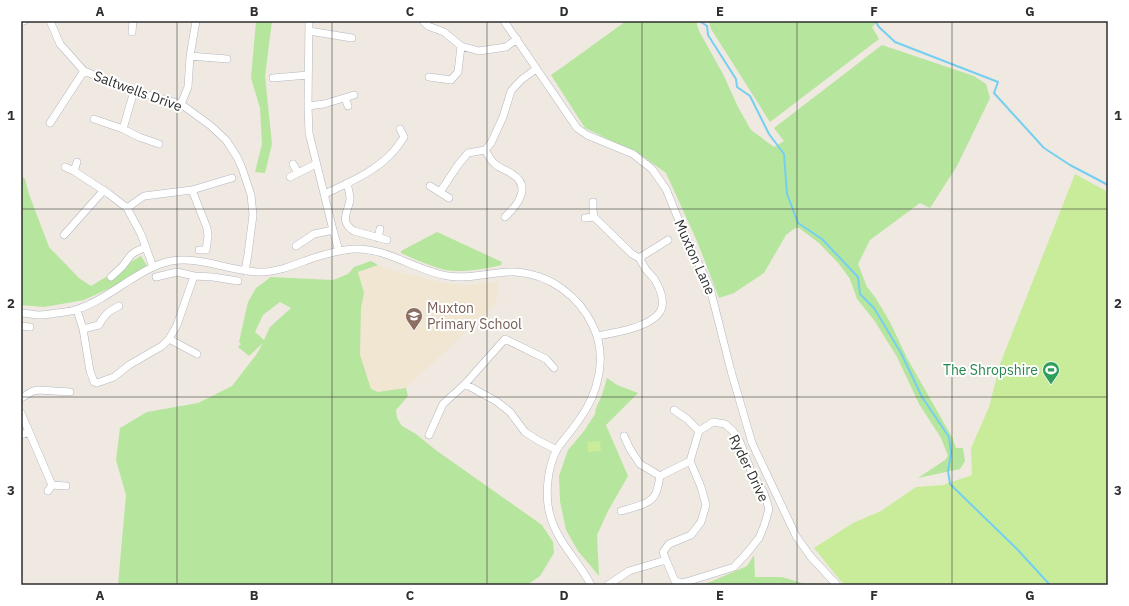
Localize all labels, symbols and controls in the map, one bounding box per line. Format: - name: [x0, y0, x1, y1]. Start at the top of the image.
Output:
- text: A: [96, 3, 105, 20]
- text: B: [250, 3, 259, 20]
- text: C: [406, 3, 415, 20]
- text: D: [559, 3, 569, 20]
- text: E: [716, 3, 724, 20]
- text: F: [870, 3, 878, 20]
- text: G: [1025, 3, 1035, 20]
- street label: Saltwells Drive: [91, 67, 185, 115]
- text: 1: [7, 107, 15, 124]
- text: 1: [1114, 107, 1122, 124]
- street label: Muxton Lane: [670, 217, 720, 298]
- text: 2: [7, 295, 15, 312]
- text: 2: [1114, 295, 1122, 312]
- place label: Muxton Primary School: [427, 299, 522, 333]
- school or university icon: Muxton Primary School: [404, 306, 424, 331]
- sports icon: The Shropshire: [1041, 360, 1061, 385]
- place label: The Shropshire: [943, 361, 1038, 379]
- street label: Ryder Drive: [725, 431, 773, 505]
- text: 3: [7, 482, 15, 499]
- text: 3: [1114, 482, 1122, 499]
- text: A: [96, 587, 105, 604]
- text: B: [250, 587, 259, 604]
- text: C: [406, 587, 415, 604]
- text: D: [559, 587, 569, 604]
- text: E: [716, 587, 724, 604]
- text: F: [870, 587, 878, 604]
- text: G: [1025, 587, 1035, 604]

